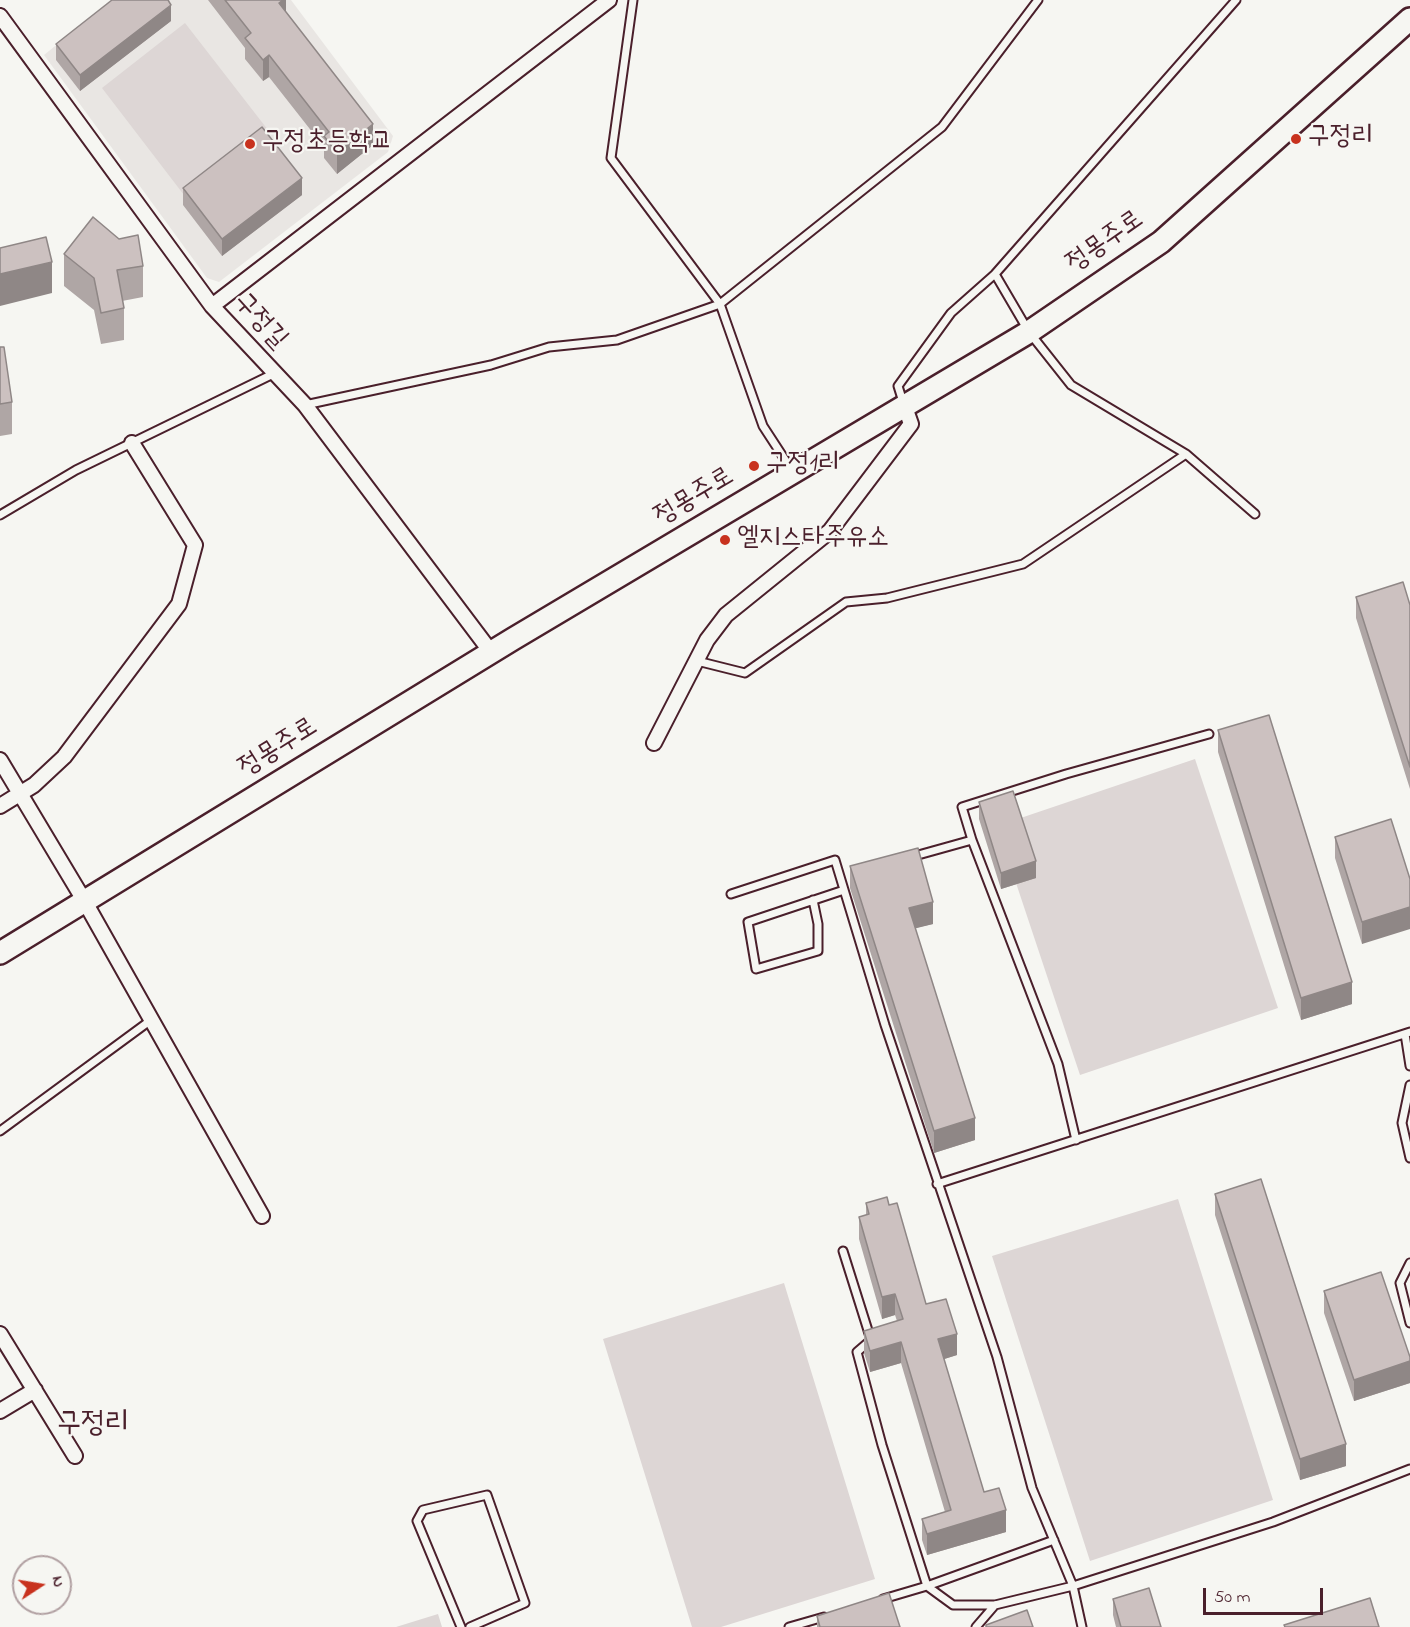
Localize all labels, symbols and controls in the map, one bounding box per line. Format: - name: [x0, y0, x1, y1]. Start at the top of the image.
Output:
- place label: 구정리: [1308, 123, 1373, 155]
- place label: 구정초등학교: [262, 128, 392, 160]
- marker: 구정리: [1289, 132, 1303, 146]
- marker: 구정초등학교: [243, 137, 257, 151]
- street label: 정몽주로: [1061, 205, 1151, 281]
- street label: 구정길: [225, 287, 293, 357]
- place label: 구정1리: [766, 450, 840, 482]
- marker: 구정1리: [747, 459, 761, 473]
- street label: 정몽주로: [649, 462, 741, 534]
- place label: 엘지스타주유소: [737, 524, 889, 556]
- marker: 엘지스타주유소: [718, 533, 732, 547]
- street label: 정몽주로: [234, 712, 324, 786]
- district label: 구정리: [57, 1408, 129, 1444]
- north arrow: [12, 1555, 72, 1615]
- text: N: [45, 1574, 71, 1589]
- scale bar: [1206, 1576, 1326, 1614]
- text: 50 m: [1214, 1585, 1251, 1611]

